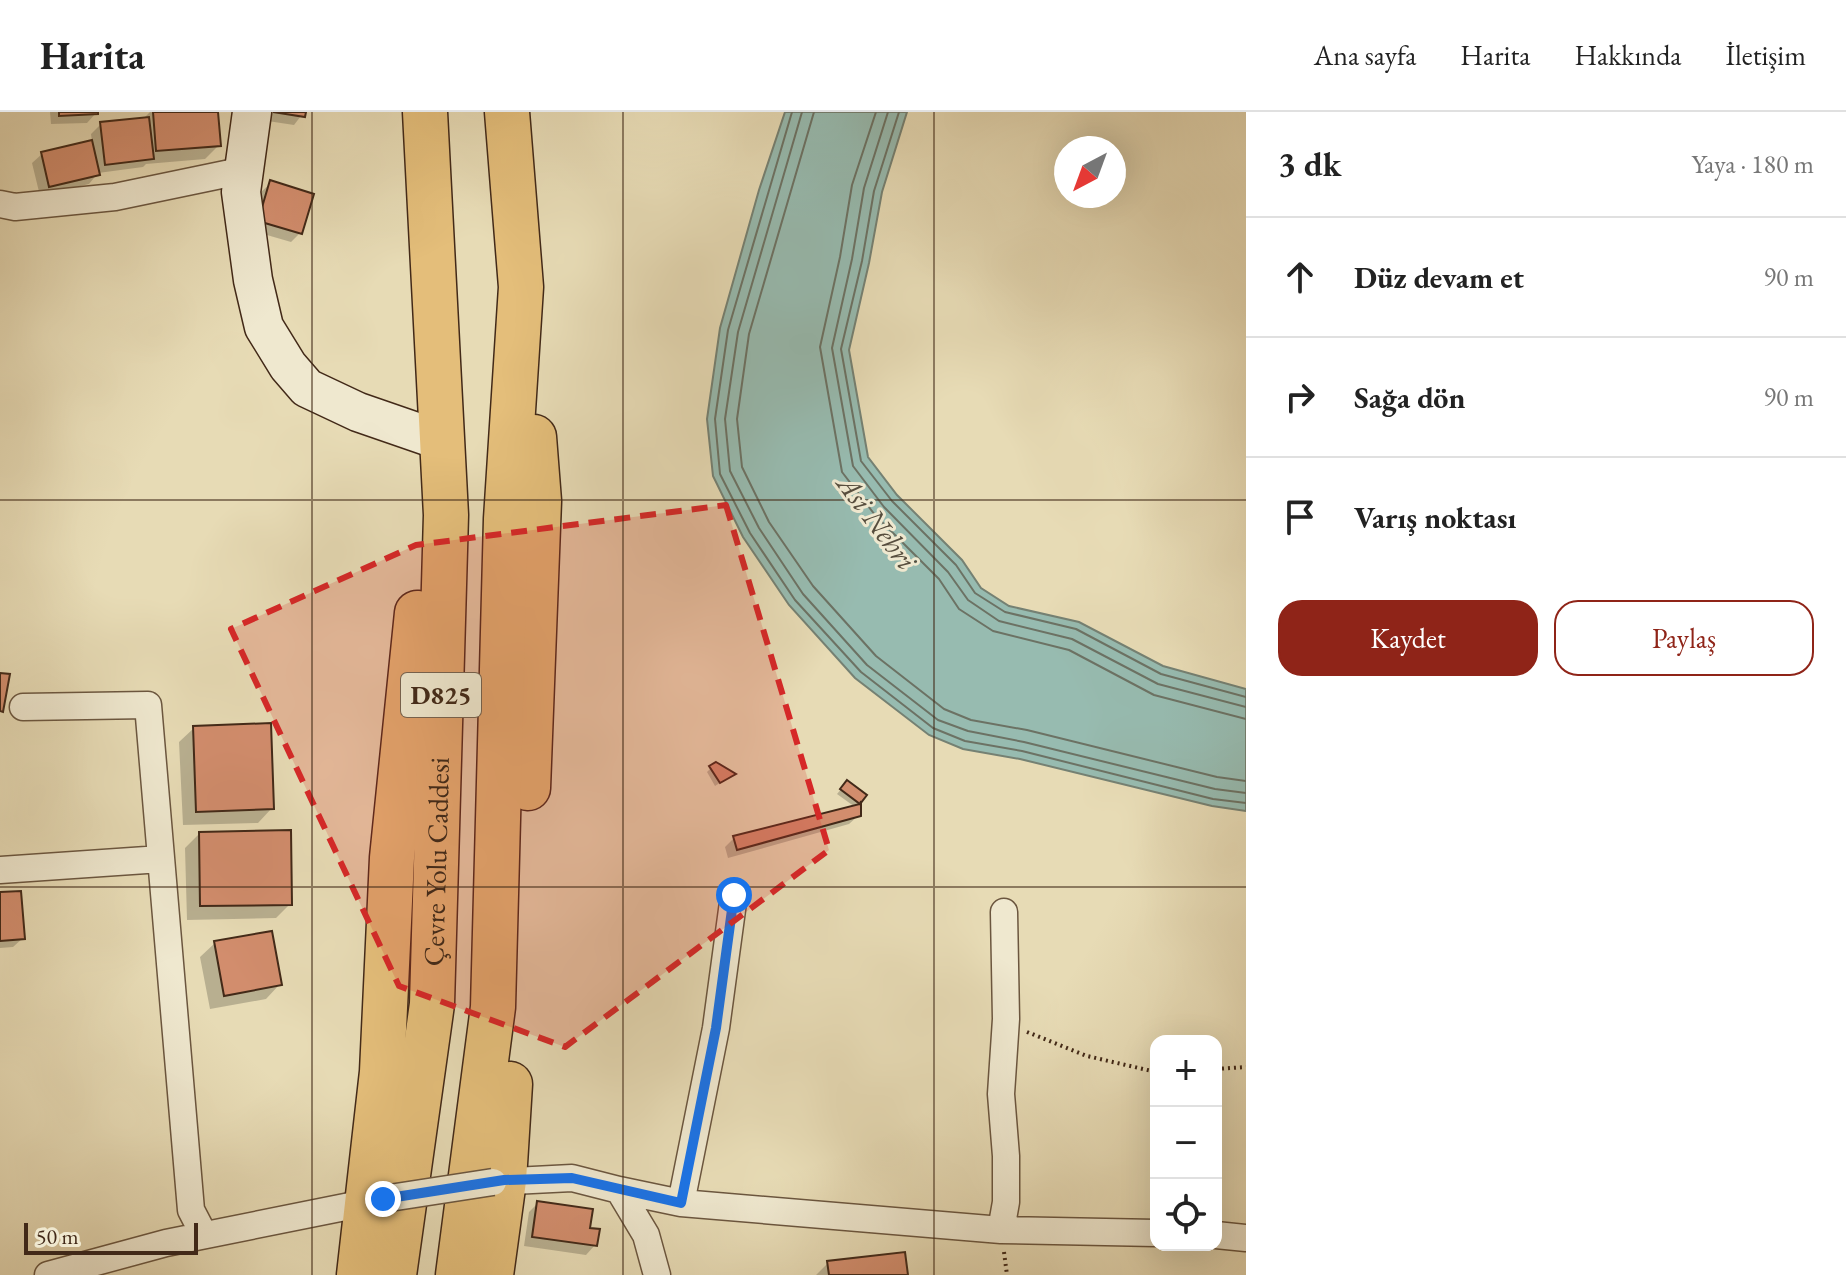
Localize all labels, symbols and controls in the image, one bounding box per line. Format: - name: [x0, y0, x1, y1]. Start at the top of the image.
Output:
- text: Harita: [40, 31, 145, 80]
- text: Ana sayfa: [1314, 37, 1416, 73]
- text: Harita: [1460, 37, 1530, 73]
- text: Hakkında: [1574, 37, 1681, 73]
- text: İletişim: [1725, 37, 1806, 73]
- north arrow: [1054, 136, 1126, 208]
- text: 3 dk: [1278, 142, 1341, 186]
- text: Yaya · 180 m: [1692, 147, 1814, 181]
- icon: ahead: [1278, 255, 1322, 299]
- text: Düz devam et: [1354, 258, 1524, 297]
- text: 90 m: [1764, 260, 1814, 294]
- icon: right: [1278, 375, 1322, 419]
- text: Sağa dön: [1354, 378, 1465, 417]
- text: 90 m: [1764, 380, 1814, 414]
- water label: Asi Nehri: [827, 464, 927, 578]
- icon: arrive: [1278, 495, 1322, 539]
- text: Varış noktası: [1354, 498, 1516, 537]
- button: Kaydet: [1278, 600, 1538, 676]
- button: Paylaş: [1554, 600, 1814, 676]
- road number: D825: [401, 673, 481, 717]
- street label: Çevre Yolu Caddesi: [415, 757, 457, 967]
- route start: [716, 877, 752, 913]
- map controls: [1150, 1035, 1222, 1251]
- button: +: [1150, 1035, 1222, 1107]
- button: −: [1150, 1107, 1222, 1179]
- button: locate: [1150, 1179, 1222, 1251]
- route end: [365, 1181, 401, 1217]
- scale bar: [24, 1219, 198, 1255]
- text: 50 m: [36, 1222, 79, 1251]

